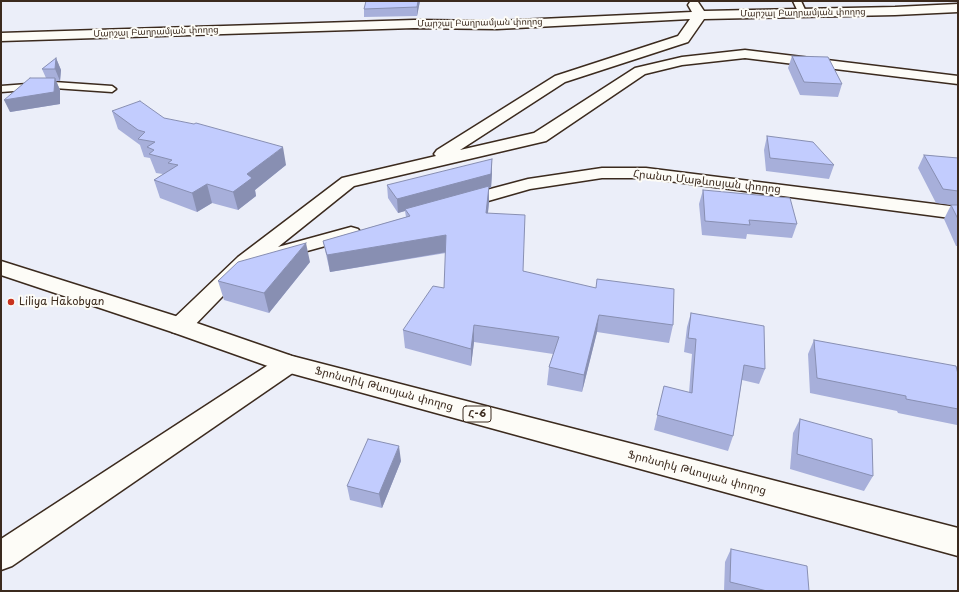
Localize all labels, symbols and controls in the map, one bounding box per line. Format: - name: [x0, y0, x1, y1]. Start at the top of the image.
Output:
- street label: Մարշալ Բաղրամյան փողոց: [740, 7, 866, 19]
- street label: Մարշալ Բաղրամյան փողոց: [417, 17, 543, 29]
- street label: Մարշալ Բաղրամյան փողոց: [93, 24, 219, 40]
- street label: Հրանտ Մաթևոսյան փողոց: [632, 168, 782, 196]
- place label: Liliya Hakobyan: [19, 295, 104, 309]
- marker: Liliya Hakobyan: [6, 297, 16, 307]
- street label: Ֆրոնտիկ Թևոսյան փողոց: [313, 364, 455, 414]
- road number: Հ-6: [463, 406, 491, 422]
- street label: Ֆրոնտիկ Թևոսյան փողոց: [626, 448, 768, 498]

